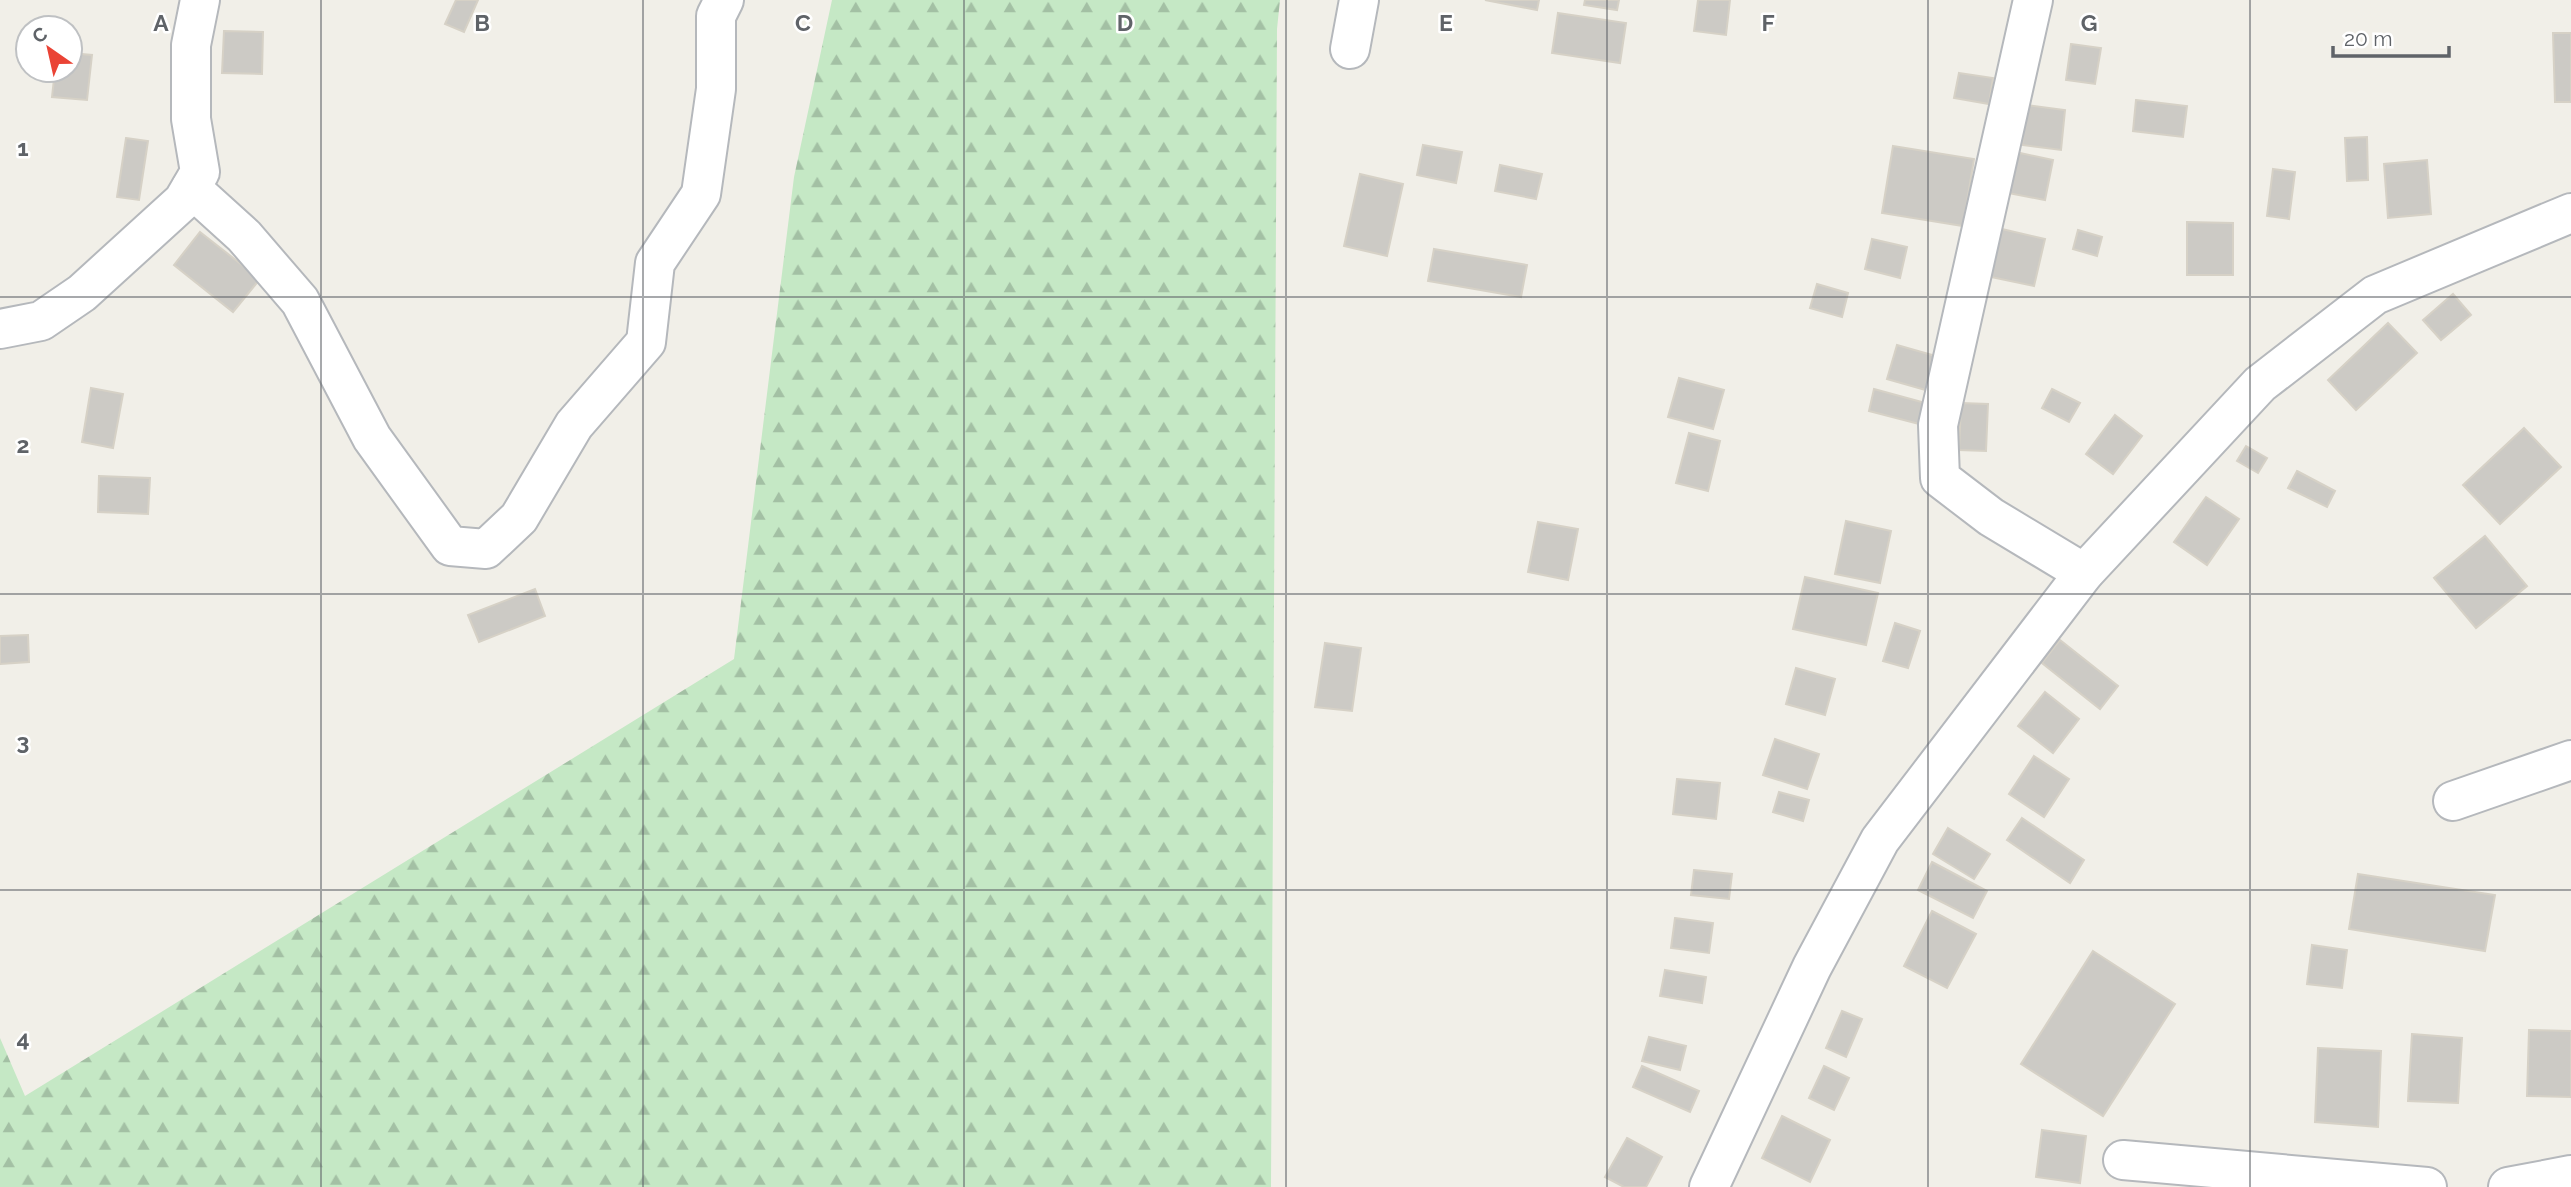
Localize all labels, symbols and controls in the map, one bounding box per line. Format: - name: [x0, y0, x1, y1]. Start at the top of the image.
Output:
- text: A: [153, 9, 169, 36]
- text: B: [474, 9, 490, 36]
- text: C: [795, 9, 811, 36]
- text: D: [1117, 9, 1133, 36]
- text: E: [1439, 9, 1453, 36]
- text: F: [1761, 9, 1775, 36]
- text: G: [2081, 9, 2097, 36]
- north arrow: [14, 14, 84, 84]
- scale bar: [2333, 14, 2448, 58]
- text: С: [28, 22, 51, 48]
- text: 20 m: [2344, 26, 2392, 51]
- text: 1: [17, 134, 29, 161]
- text: 2: [17, 431, 29, 458]
- text: 3: [17, 728, 29, 755]
- text: 4: [16, 1025, 30, 1052]

